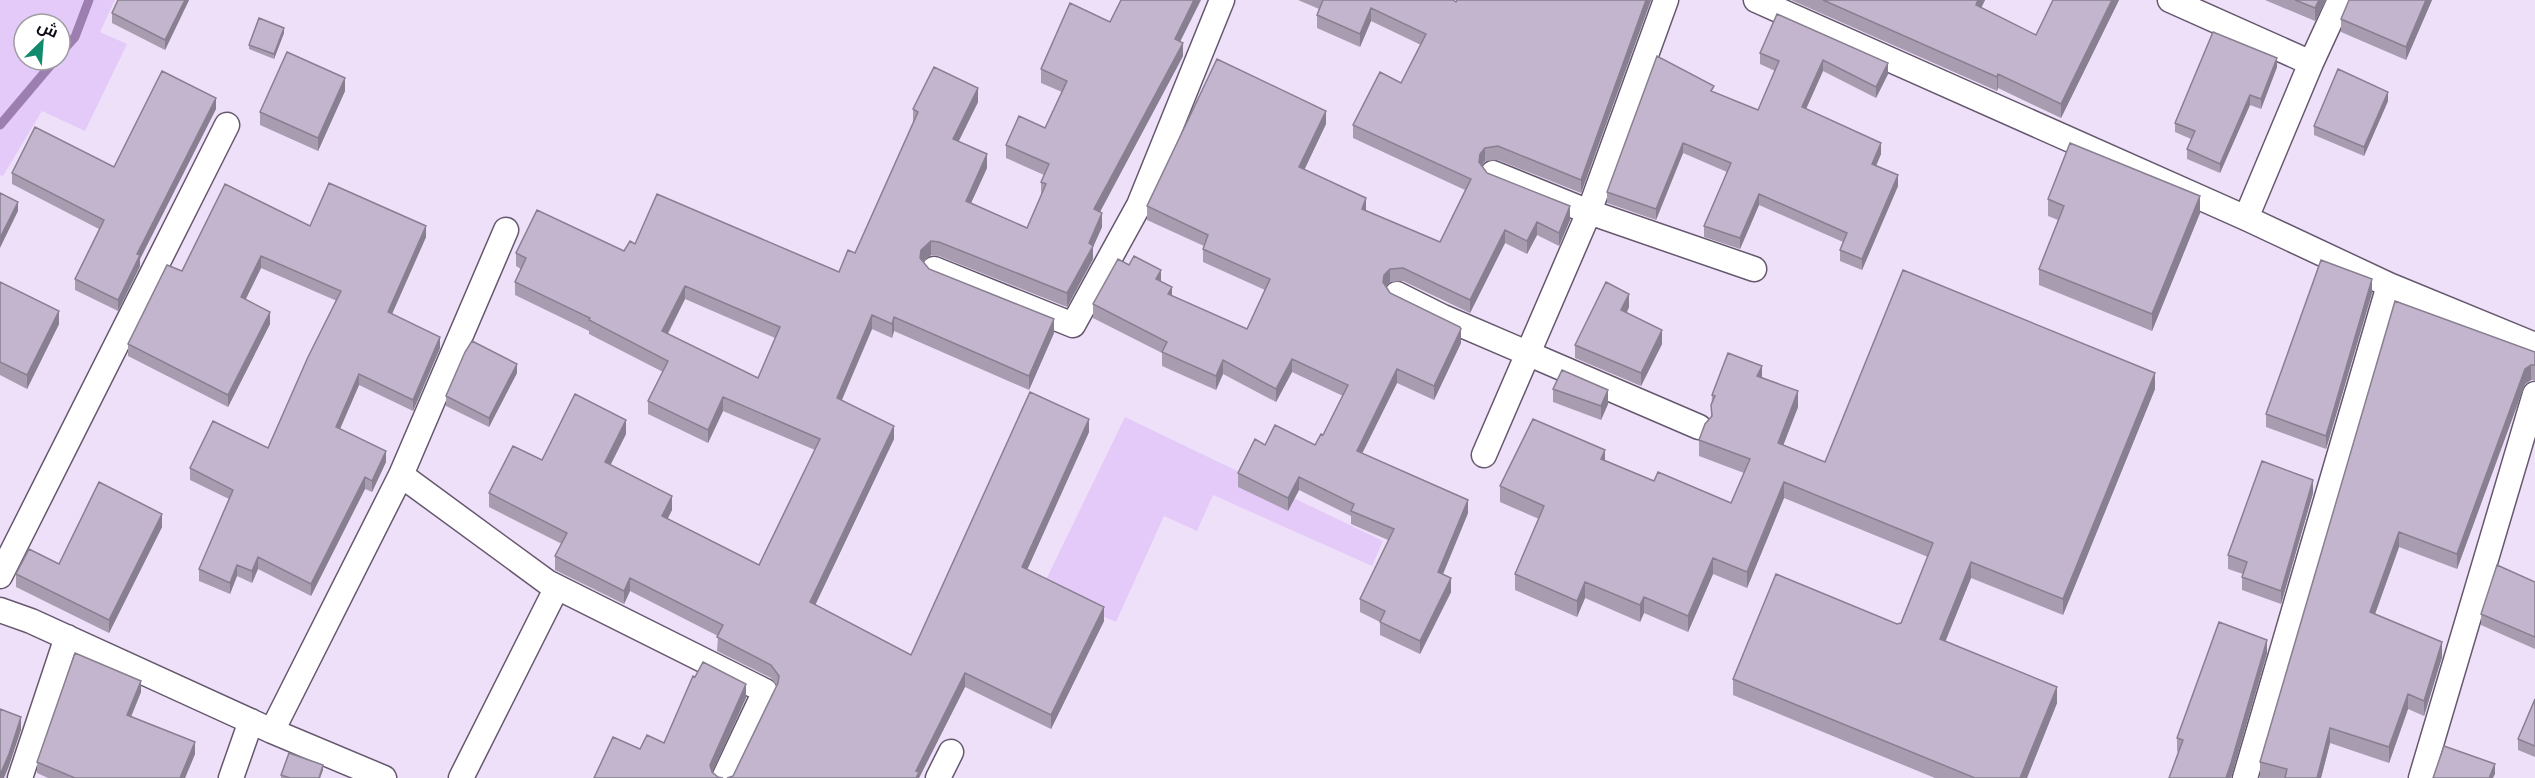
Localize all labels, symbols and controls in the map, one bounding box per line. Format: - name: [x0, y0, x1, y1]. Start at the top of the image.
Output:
- north arrow: [12, 12, 72, 72]
- text: ش: [34, 14, 62, 43]

